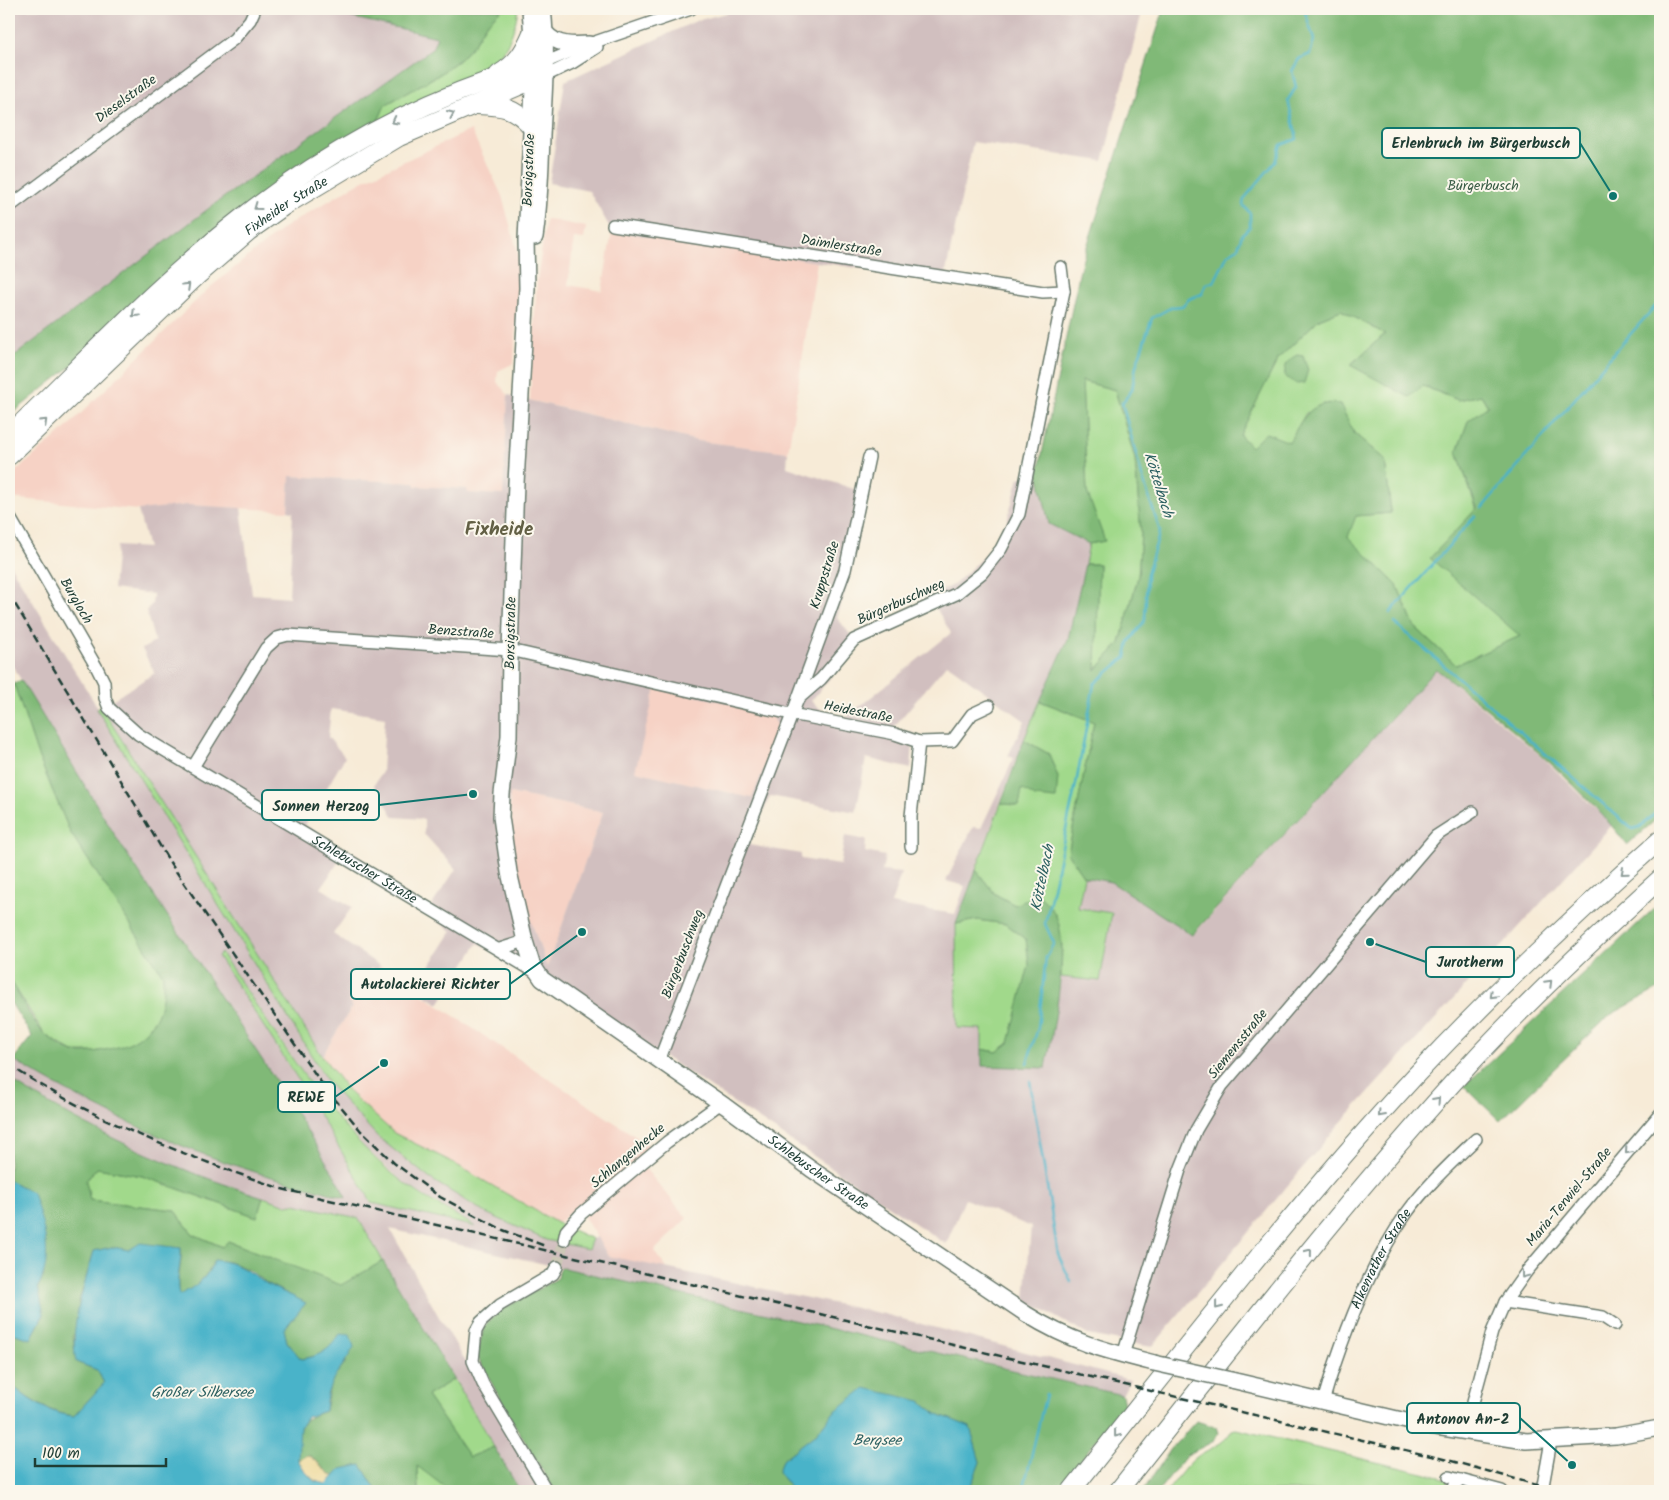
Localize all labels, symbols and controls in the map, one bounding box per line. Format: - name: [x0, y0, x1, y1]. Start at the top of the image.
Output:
- street label: Dieselstraße: [91, 69, 162, 129]
- one-way arrow: [446, 109, 455, 120]
- one-way arrow: [391, 115, 400, 125]
- callout: Erlenbruch im Bürgerbusch: [1382, 128, 1580, 158]
- street label: Borsigstraße: [517, 132, 541, 207]
- text: Erlenbruch im Bürgerbusch: [1392, 132, 1570, 156]
- street label: Fixheider Straße: [240, 171, 333, 242]
- park label: Bürgerbusch: [1447, 175, 1519, 197]
- one-way arrow: [253, 201, 263, 210]
- street label: Daimlerstraße: [799, 229, 884, 263]
- one-way arrow: [182, 283, 191, 292]
- one-way arrow: [131, 308, 140, 317]
- one-way arrow: [38, 419, 47, 428]
- water label: Köttelbach: [1137, 449, 1180, 523]
- district label: Fixheide: [465, 515, 533, 545]
- street label: Kruppstraße: [804, 538, 846, 612]
- street label: Bürgerbuschweg: [854, 573, 948, 631]
- street label: Burgloch: [54, 574, 98, 628]
- street label: Borsigstraße: [499, 596, 523, 670]
- street label: Benzstraße: [427, 619, 495, 645]
- street label: Heidestraße: [822, 695, 895, 730]
- callout: Sonnen Herzog: [262, 790, 379, 820]
- text: Sonnen Herzog: [273, 795, 369, 819]
- street label: Schlebuscher Straße: [307, 830, 422, 910]
- water label: Köttelbach: [1024, 841, 1062, 913]
- one-way arrow: [1620, 866, 1629, 875]
- street label: Bürgerbuschweg: [656, 906, 710, 1002]
- callout: Jurotherm: [1426, 947, 1514, 977]
- text: Jurotherm: [1436, 951, 1504, 975]
- callout: Autolackierei Richter: [351, 969, 510, 999]
- text: Autolackierei Richter: [361, 973, 500, 997]
- one-way arrow: [1544, 980, 1553, 989]
- one-way arrow: [1489, 990, 1498, 999]
- street label: Siemensstraße: [1203, 1004, 1274, 1084]
- callout: REWE: [278, 1082, 335, 1112]
- text: REWE: [287, 1086, 325, 1110]
- one-way arrow: [1431, 1097, 1440, 1106]
- one-way arrow: [1378, 1108, 1387, 1117]
- street label: Schlangenhecke: [586, 1118, 671, 1194]
- street label: Schlebuscher Straße: [763, 1129, 874, 1216]
- street label: Maria-Terwiel-Straße: [1521, 1142, 1618, 1252]
- one-way arrow: [1625, 1145, 1634, 1154]
- street label: Alkenrather Straße: [1345, 1203, 1418, 1313]
- one-way arrow: [1304, 1249, 1312, 1258]
- one-way arrow: [1521, 1269, 1529, 1278]
- one-way arrow: [1215, 1300, 1224, 1310]
- water label: Großer Silbersee: [151, 1381, 254, 1405]
- callout: Antonov An-2: [1407, 1403, 1520, 1433]
- text: Antonov An-2: [1416, 1408, 1510, 1432]
- one-way arrow: [1114, 1428, 1123, 1437]
- water label: Bergsee: [853, 1429, 902, 1453]
- scale bar: [35, 1435, 166, 1467]
- text: 100 m: [42, 1442, 80, 1466]

